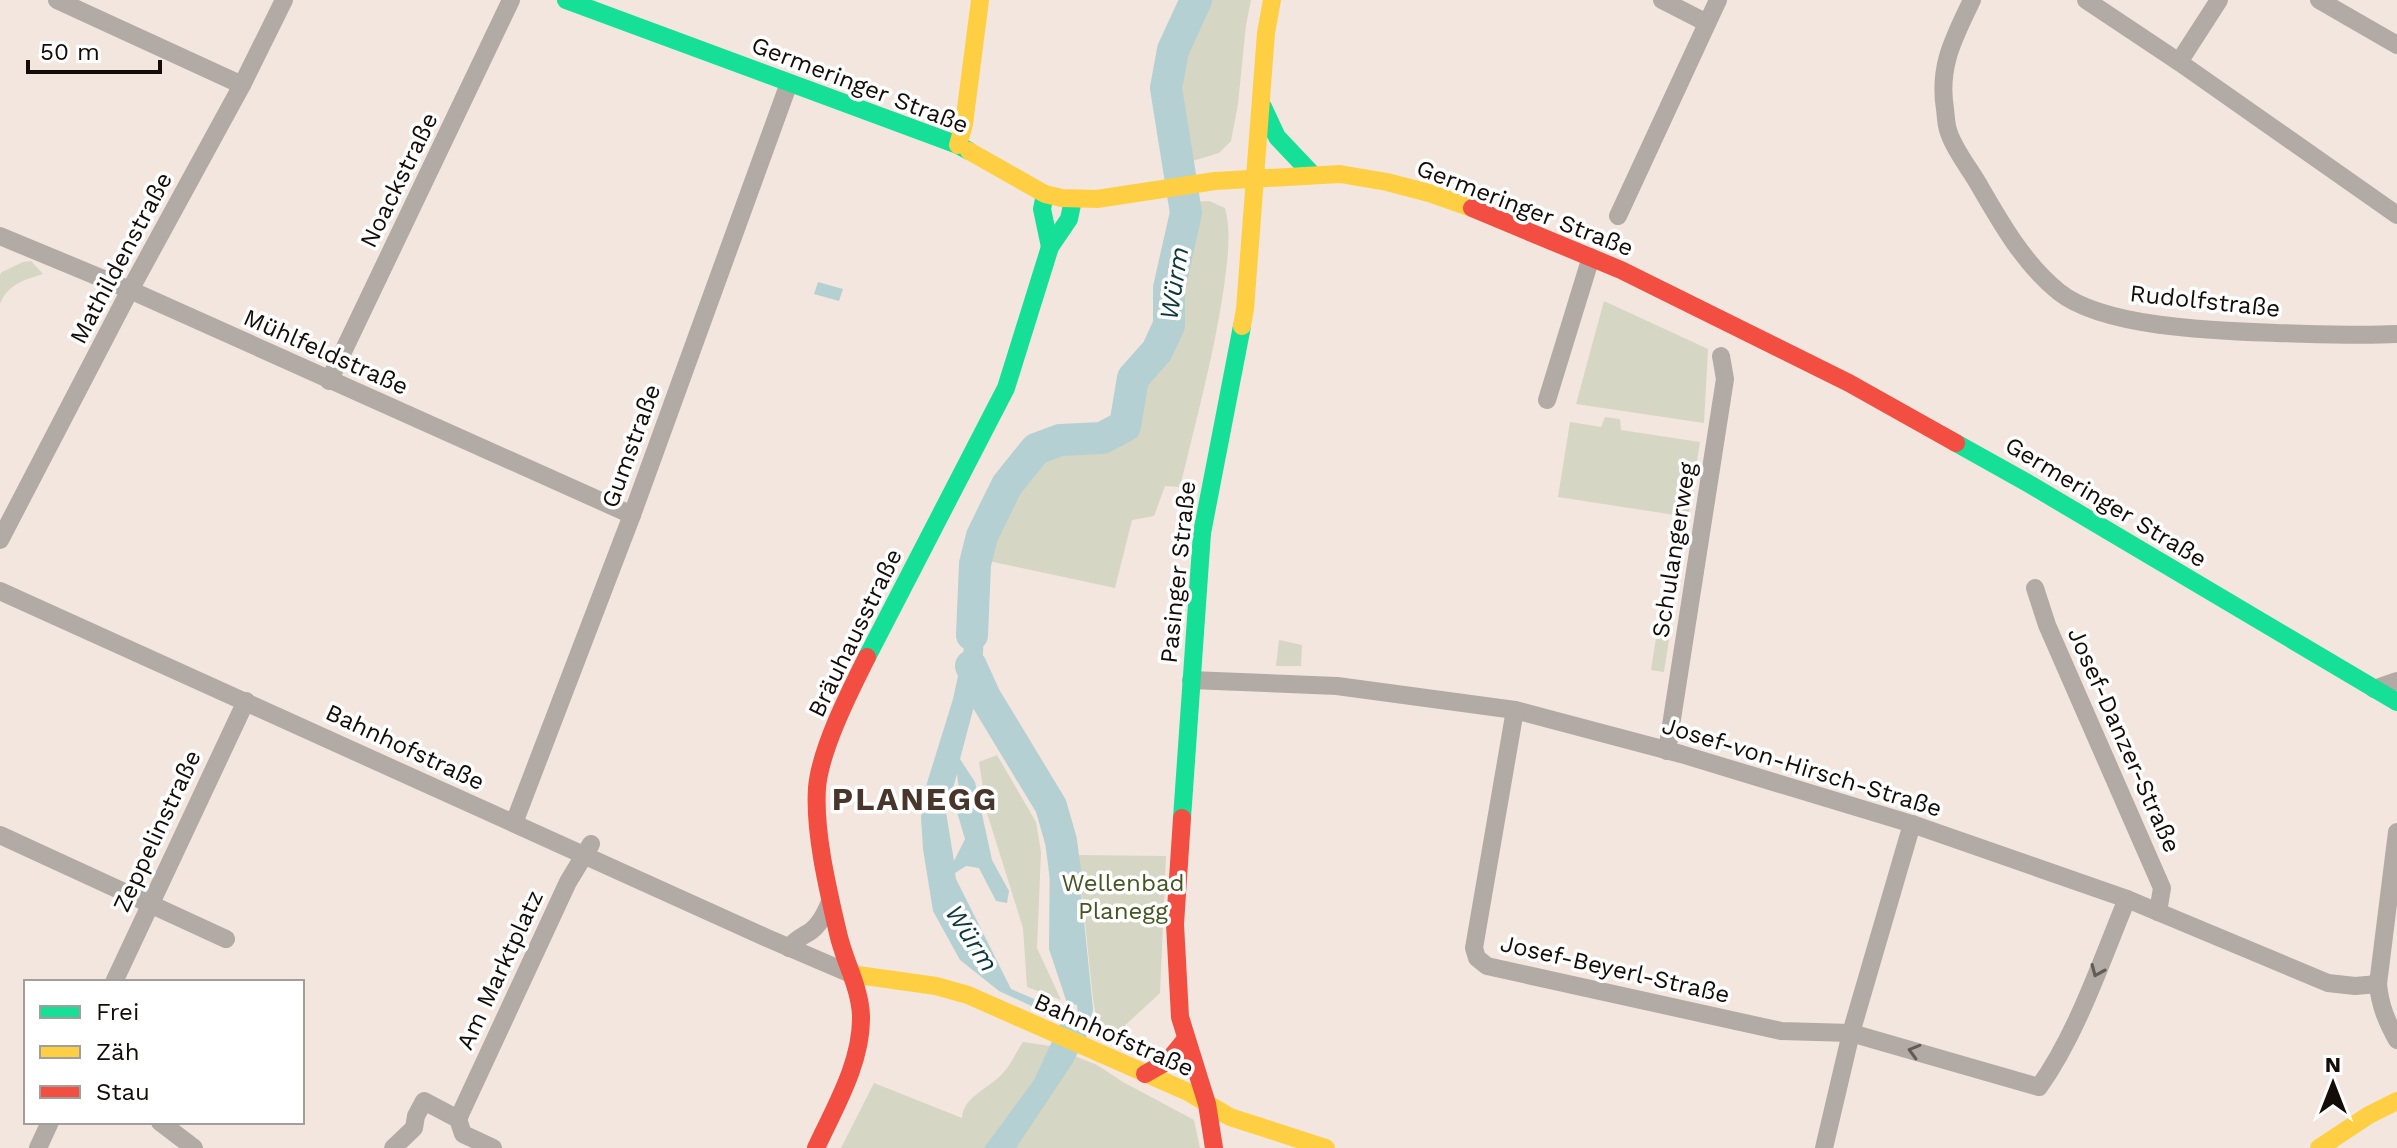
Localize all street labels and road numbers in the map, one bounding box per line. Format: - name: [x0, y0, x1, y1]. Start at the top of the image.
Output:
- street label: Germeringer Straße: [748, 31, 972, 139]
- street label: Noackstraße: [354, 108, 444, 252]
- street label: Germeringer Straße: [1413, 154, 1637, 262]
- street label: Mathildenstraße: [64, 167, 178, 349]
- street label: Rudolfstraße: [2128, 279, 2282, 323]
- street label: Mühlfeldstraße: [239, 303, 413, 401]
- street label: Gumstraße: [596, 380, 666, 512]
- street label: Germeringer Straße: [2000, 431, 2212, 573]
- street label: Schulangerweg: [1646, 460, 1702, 640]
- street label: Pasinger Straße: [1154, 479, 1202, 665]
- street label: Bräuhausstraße: [802, 544, 908, 722]
- street label: Josef-Danzer-Straße: [2062, 623, 2186, 857]
- street label: Bahnhofstraße: [321, 698, 489, 796]
- street label: Josef-von-Hirsch-Straße: [1659, 711, 1945, 823]
- street label: Zeppelinstraße: [107, 746, 207, 916]
- street label: Am Marktplatz: [451, 886, 549, 1054]
- street label: Josef-Beyerl-Straße: [1498, 929, 1732, 1009]
- street label: Bahnhofstraße: [1030, 987, 1198, 1083]

